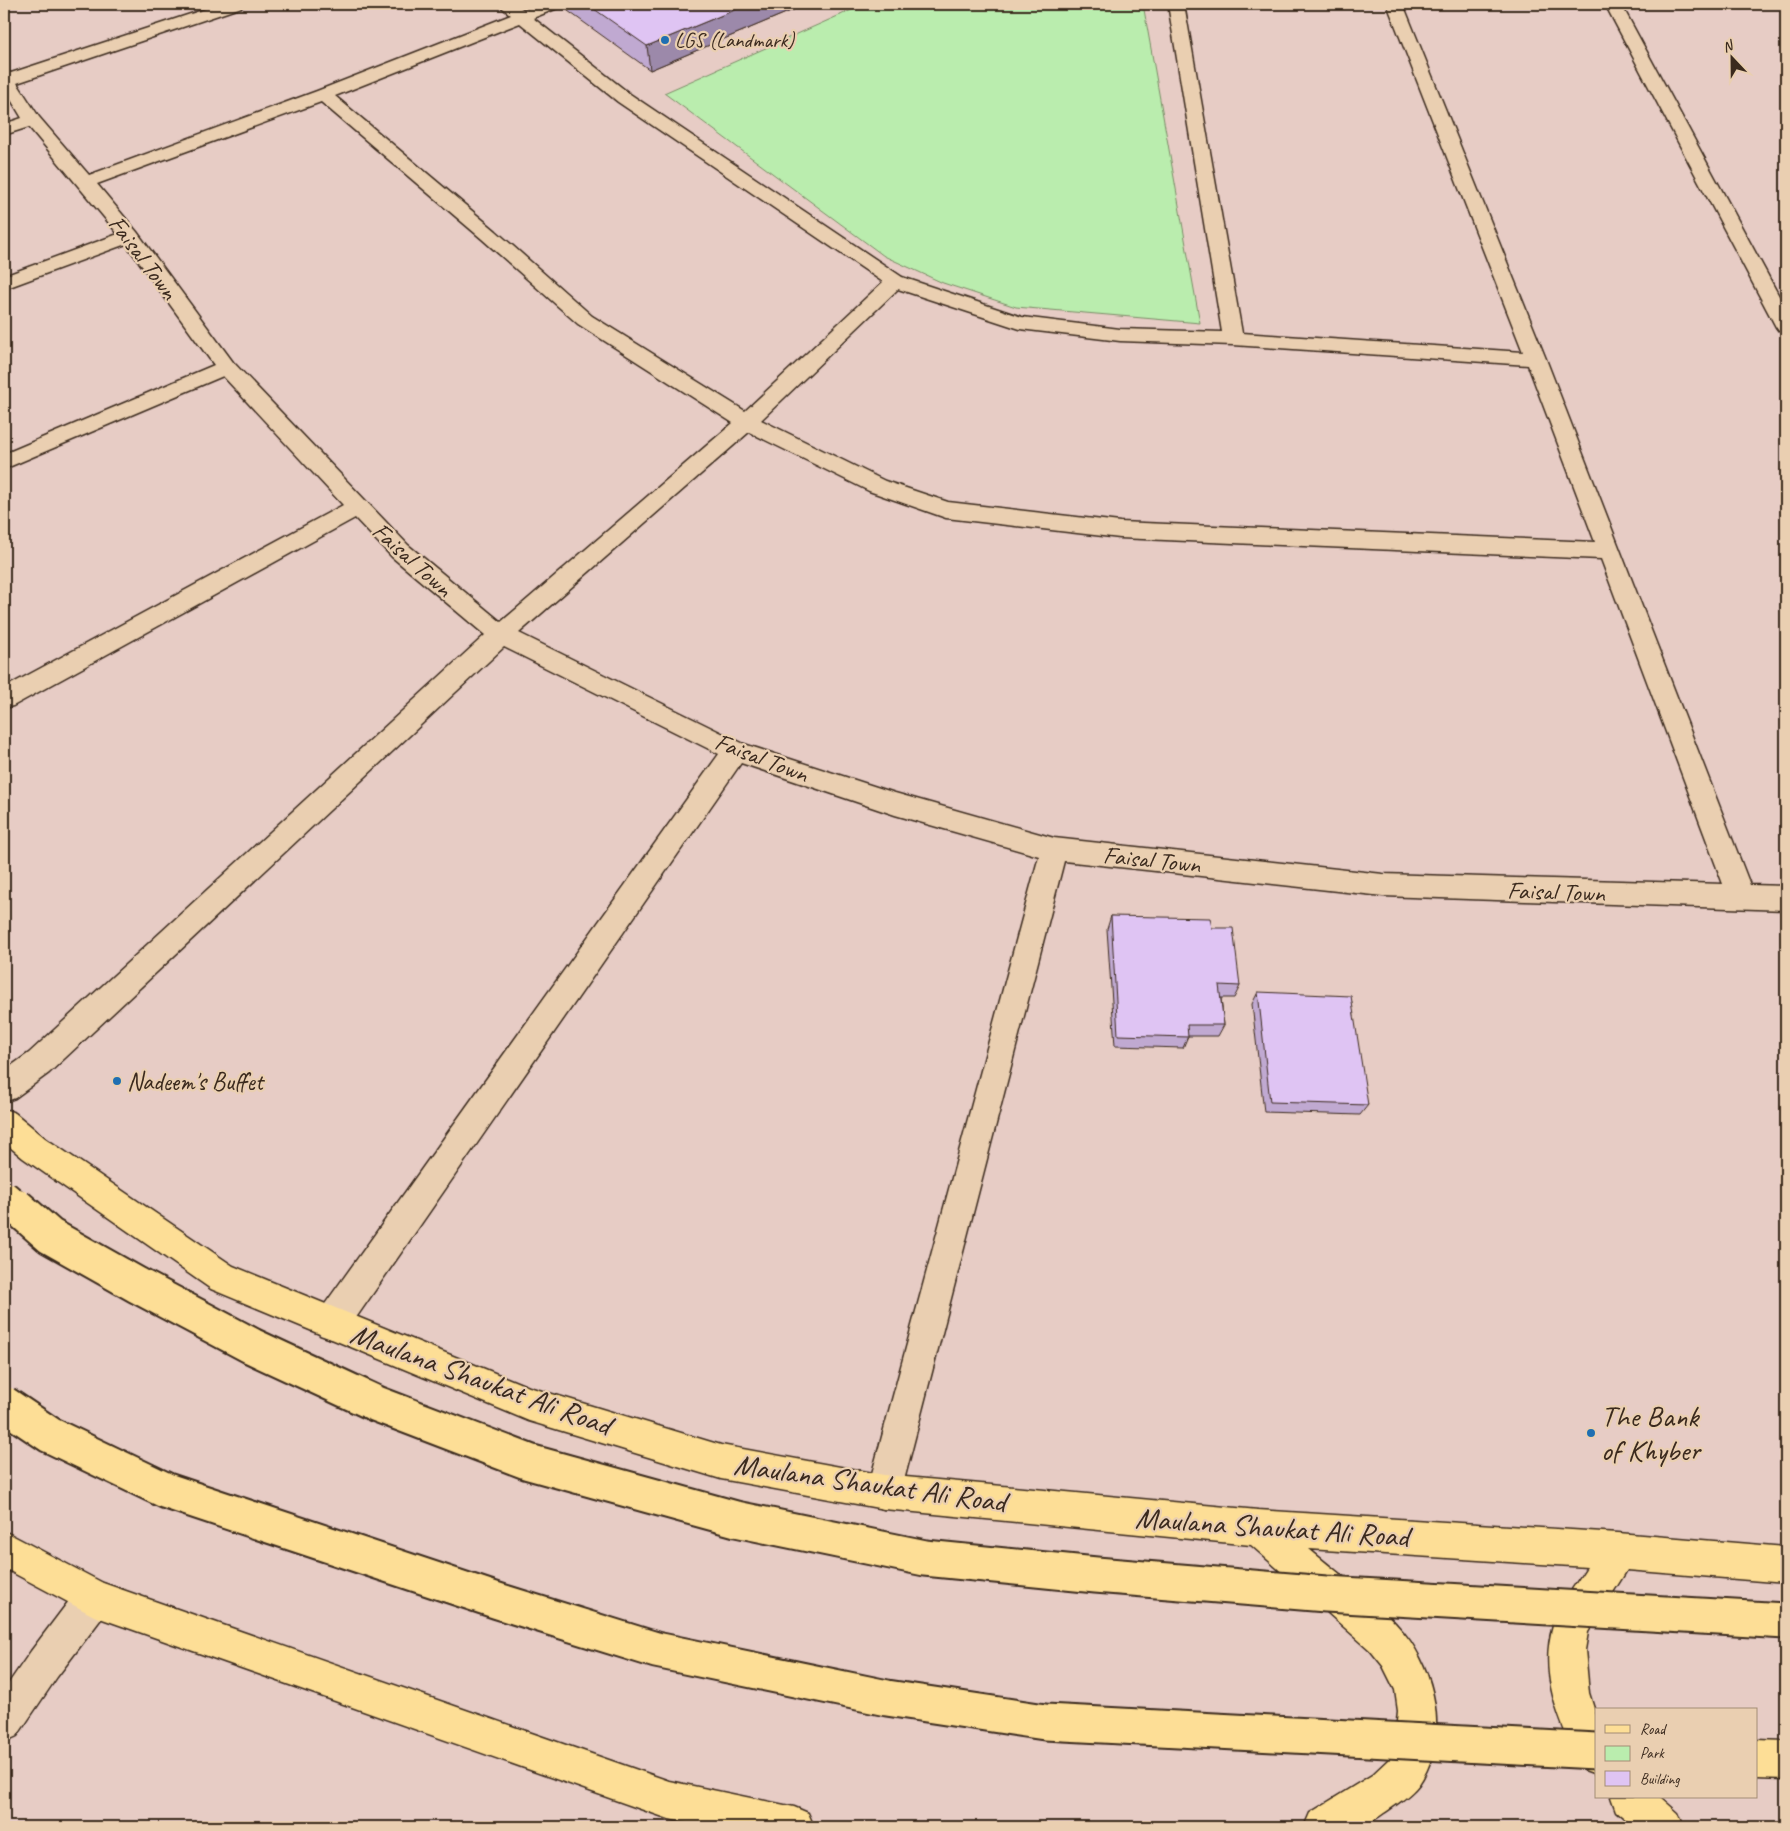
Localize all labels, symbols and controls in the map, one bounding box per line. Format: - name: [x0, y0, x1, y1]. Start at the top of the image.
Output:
- place label: LGS (Landmark): [675, 27, 795, 53]
- north arrow: [1708, 32, 1758, 82]
- marker: LGS (Landmark): [659, 34, 671, 46]
- text: N: [1720, 36, 1737, 56]
- street label: Faisal Town: [101, 209, 186, 307]
- street label: Faisal Town: [365, 515, 460, 605]
- street label: Faisal Town: [710, 726, 814, 791]
- street label: Faisal Town: [1102, 839, 1203, 881]
- street label: Faisal Town: [1507, 874, 1606, 910]
- place label: Nadeem's Buffet: [127, 1066, 266, 1098]
- marker: Nadeem's Buffet: [111, 1075, 123, 1087]
- street label: Maulana Shaukat Ali Road: [346, 1314, 620, 1445]
- place label: The Bank of Khyber: [1601, 1397, 1702, 1469]
- marker: The Bank of Khyber: [1585, 1427, 1597, 1439]
- street label: Maulana Shaukat Ali Road: [732, 1445, 1012, 1521]
- street label: Maulana Shaukat Ali Road: [1134, 1498, 1414, 1556]
- legend: [1595, 1708, 1758, 1798]
- text: Road: [1640, 1720, 1667, 1739]
- text: Park: [1640, 1744, 1665, 1763]
- text: Building: [1640, 1770, 1680, 1789]

